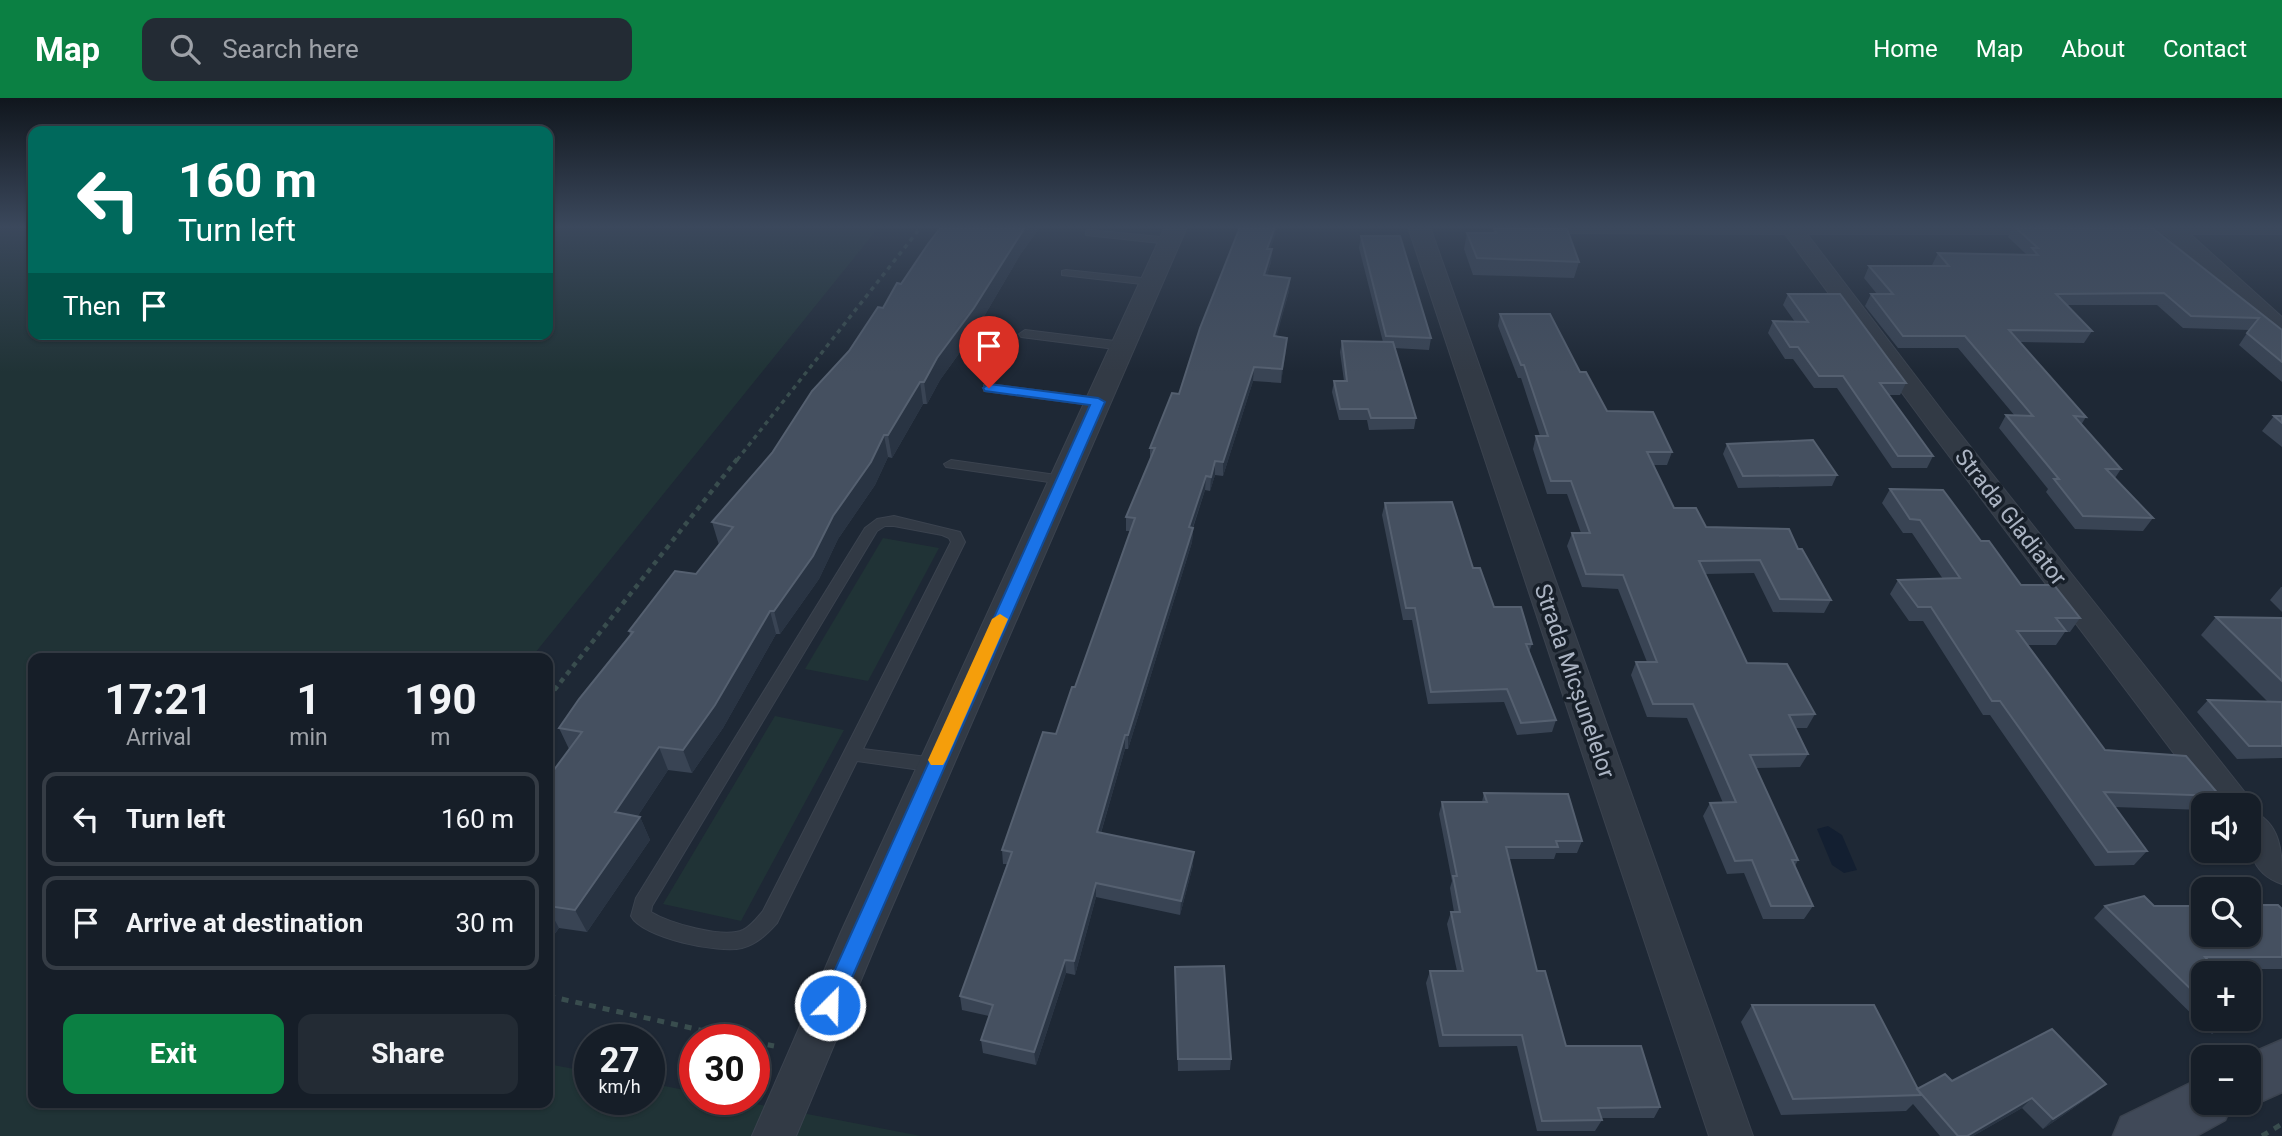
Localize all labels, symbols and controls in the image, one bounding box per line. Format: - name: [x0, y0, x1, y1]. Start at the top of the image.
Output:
- search box: [142, 18, 632, 81]
- text: Map: [35, 30, 100, 69]
- icon: search: [166, 30, 204, 68]
- text: Search here: [222, 34, 359, 64]
- text: Home: [1873, 35, 1938, 63]
- text: Map: [1976, 35, 2023, 63]
- text: About: [2061, 35, 2125, 63]
- text: Contact: [2163, 35, 2247, 63]
- text: 160 m: [178, 152, 317, 209]
- icon: left: [63, 154, 154, 245]
- text: Turn left: [178, 211, 296, 249]
- icon: arrive: [135, 287, 173, 325]
- text: Then: [63, 291, 121, 321]
- pin: [959, 316, 1019, 388]
- icon: arrive: [970, 327, 1008, 365]
- street label: Strada Gladiator: [1949, 444, 2072, 591]
- street label: Strada Micșunelelor: [1529, 580, 1621, 782]
- text: 17:21: [105, 675, 213, 724]
- text: 1: [296, 675, 321, 724]
- text: 190: [404, 675, 477, 724]
- text: Arrival: [126, 724, 191, 751]
- text: min: [289, 724, 328, 751]
- text: m: [430, 724, 450, 751]
- map controls: [2191, 793, 2261, 1115]
- button: sound: [2191, 793, 2261, 863]
- icon: left: [67, 800, 105, 838]
- text: Turn left: [126, 804, 225, 834]
- text: 160 m: [441, 804, 514, 834]
- button: search: [2191, 877, 2261, 947]
- icon: arrive: [67, 904, 105, 942]
- text: Arrive at destination: [126, 908, 363, 938]
- text: 30 m: [456, 908, 514, 938]
- button: +: [2191, 961, 2261, 1031]
- position arrow: [793, 968, 867, 1042]
- button: Exit: [63, 1014, 284, 1094]
- button: Share: [298, 1014, 518, 1094]
- speed limit sign: 30: [679, 1024, 770, 1115]
- text: 27: [599, 1040, 640, 1081]
- button: −: [2191, 1045, 2261, 1115]
- text: km/h: [598, 1076, 641, 1097]

